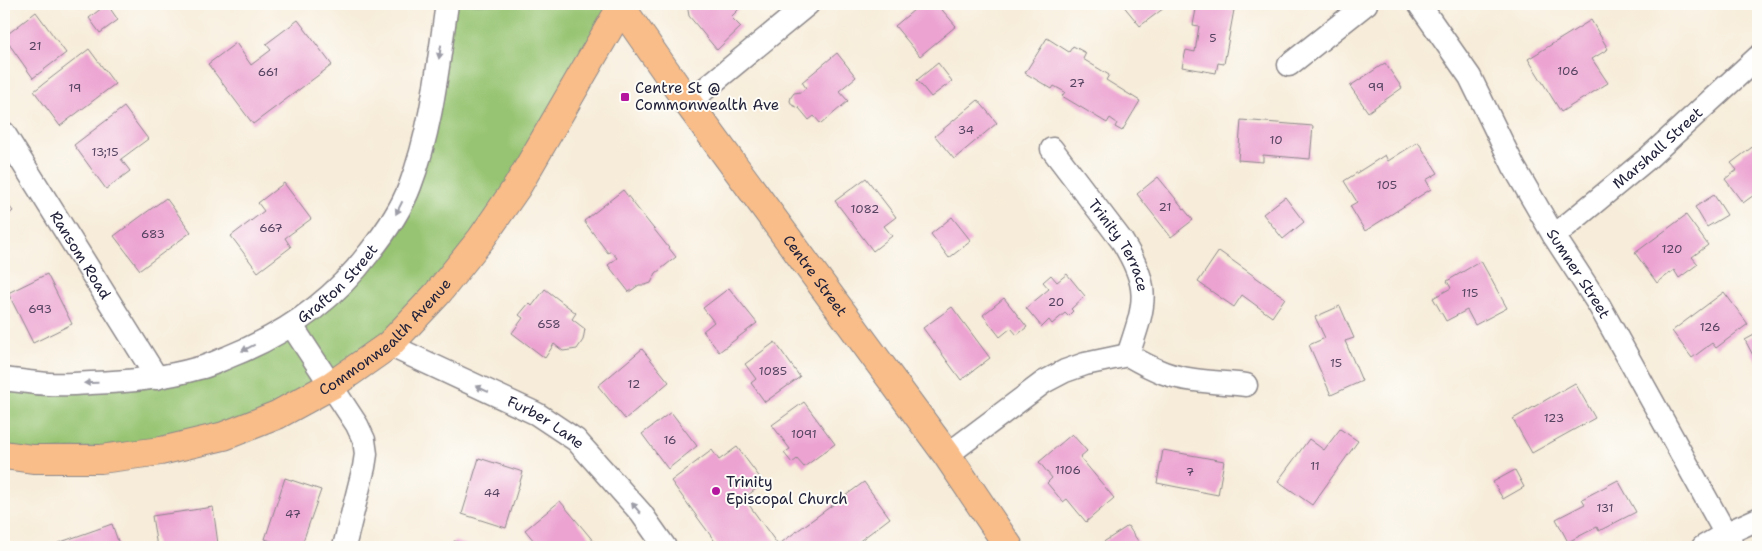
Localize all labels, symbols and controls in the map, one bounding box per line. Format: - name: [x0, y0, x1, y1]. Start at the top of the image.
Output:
- house number: 5: [1209, 30, 1217, 46]
- house number: 21: [29, 38, 41, 54]
- one-way arrow: [435, 44, 443, 60]
- house number: 106: [1557, 63, 1579, 79]
- house number: 661: [258, 64, 278, 80]
- house number: 27: [1069, 75, 1085, 91]
- place label: Centre St @ Commonwealth Ave: [635, 78, 779, 115]
- house number: 99: [1368, 79, 1384, 95]
- house number: 19: [69, 80, 81, 96]
- marker: Centre St @ Commonwealth Ave: [619, 91, 631, 103]
- street label: Marshall Street: [1609, 103, 1707, 193]
- house number: 34: [958, 122, 974, 138]
- house number: 10: [1269, 132, 1283, 148]
- house number: 13;15: [92, 144, 119, 160]
- house number: 105: [1377, 177, 1397, 193]
- street label: Trinity Terrace: [1084, 195, 1152, 293]
- house number: 21: [1159, 199, 1171, 215]
- one-way arrow: [395, 201, 403, 216]
- house number: 1082: [850, 201, 880, 217]
- street label: Ransom Road: [45, 207, 116, 303]
- house number: 667: [259, 220, 283, 236]
- street label: Sumner Street: [1542, 225, 1615, 322]
- house number: 683: [141, 226, 165, 242]
- street label: Centre Street: [778, 231, 852, 320]
- street label: Grafton Street: [293, 240, 382, 328]
- house number: 120: [1662, 241, 1682, 257]
- street label: Commonwealth Avenue: [315, 274, 456, 400]
- house number: 115: [1462, 285, 1478, 301]
- house number: 20: [1048, 294, 1064, 310]
- house number: 693: [28, 301, 52, 317]
- house number: 658: [537, 316, 561, 332]
- house number: 126: [1700, 319, 1720, 335]
- one-way arrow: [241, 344, 256, 352]
- house number: 15: [1330, 355, 1342, 371]
- house number: 1085: [759, 363, 787, 379]
- house number: 12: [628, 376, 640, 392]
- one-way arrow: [83, 380, 99, 388]
- one-way arrow: [475, 384, 489, 392]
- street label: Furber Lane: [504, 391, 589, 453]
- house number: 123: [1544, 410, 1564, 426]
- house number: 1091: [791, 426, 817, 442]
- house number: 16: [663, 432, 677, 448]
- house number: 11: [1310, 458, 1320, 474]
- house number: 1106: [1055, 462, 1081, 478]
- house number: 7: [1186, 464, 1194, 480]
- place label: Trinity Episcopal Church: [726, 472, 848, 509]
- house number: 44: [484, 485, 500, 501]
- marker: Trinity Episcopal Church: [710, 485, 722, 497]
- house number: 131: [1596, 500, 1614, 516]
- one-way arrow: [630, 502, 642, 514]
- house number: 47: [285, 506, 301, 522]

